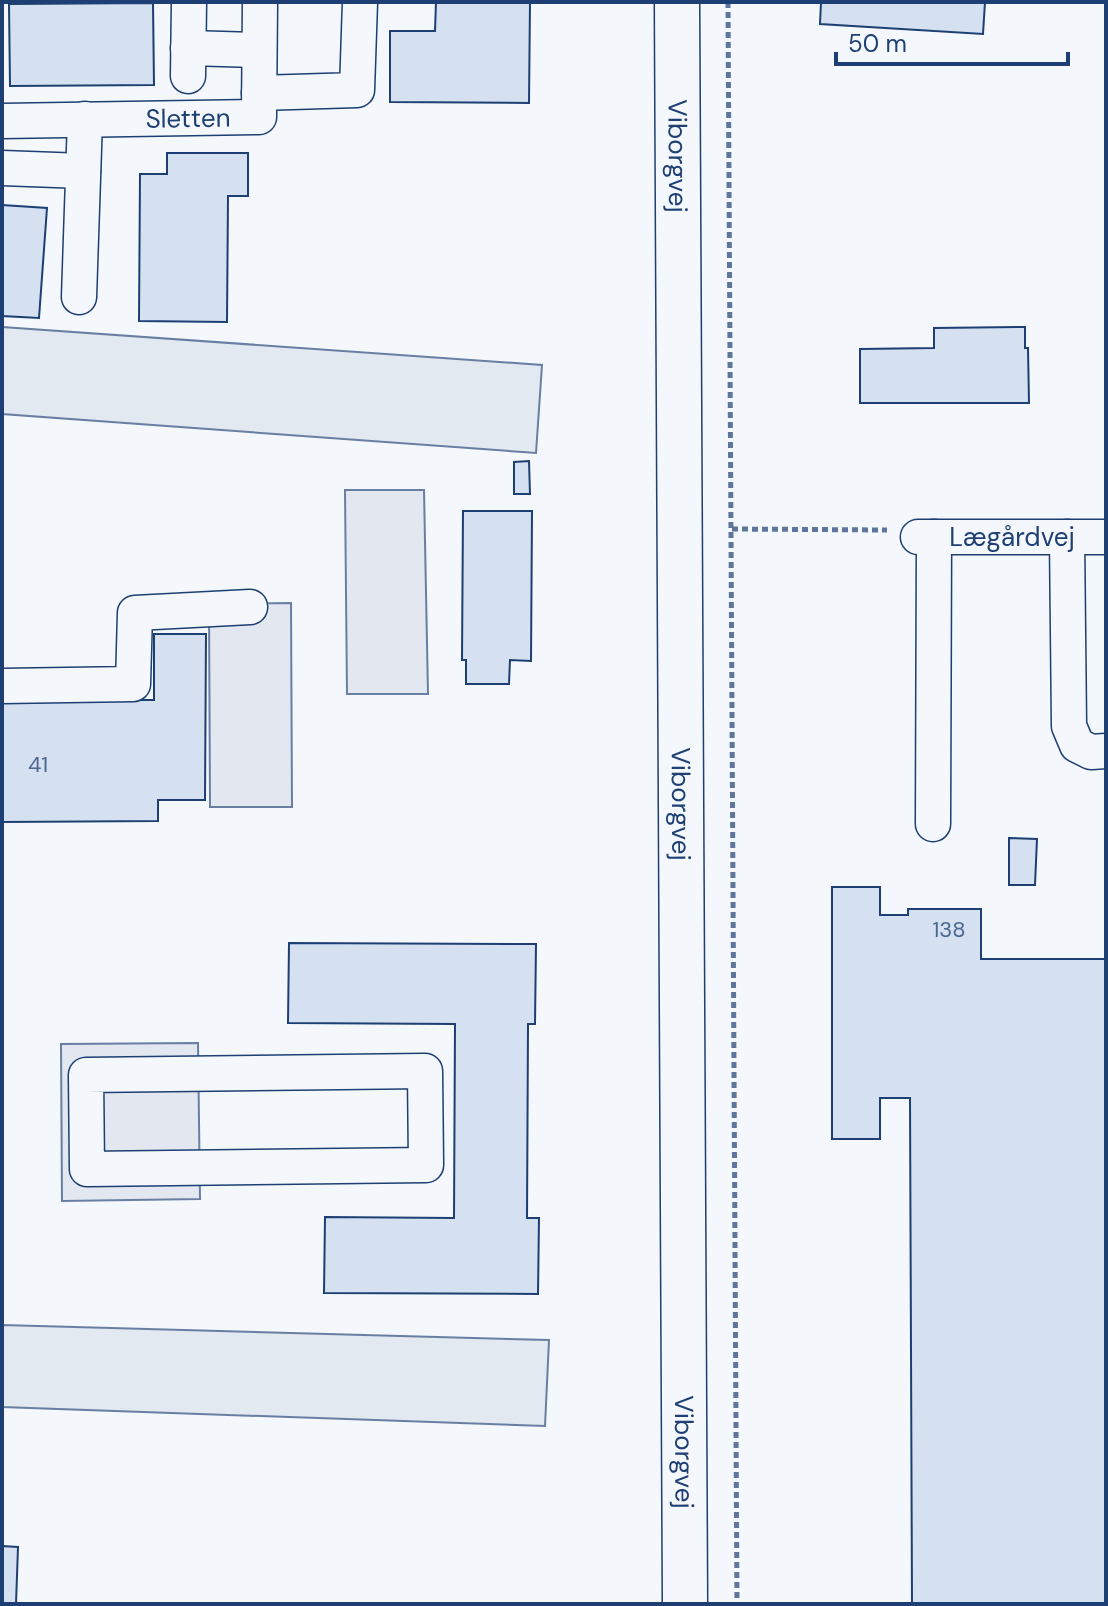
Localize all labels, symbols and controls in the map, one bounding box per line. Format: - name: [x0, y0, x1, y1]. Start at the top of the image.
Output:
- scale bar: [836, 16, 1068, 66]
- text: 50 m: [848, 28, 907, 59]
- street label: Viborgvej: [660, 99, 695, 213]
- street label: Sletten: [145, 100, 231, 136]
- street label: Lægårdvej: [949, 520, 1075, 554]
- street label: Viborgvej: [664, 747, 698, 861]
- house number: 41: [28, 750, 48, 779]
- house number: 138: [932, 915, 966, 944]
- street label: Viborgvej: [667, 1395, 702, 1509]

